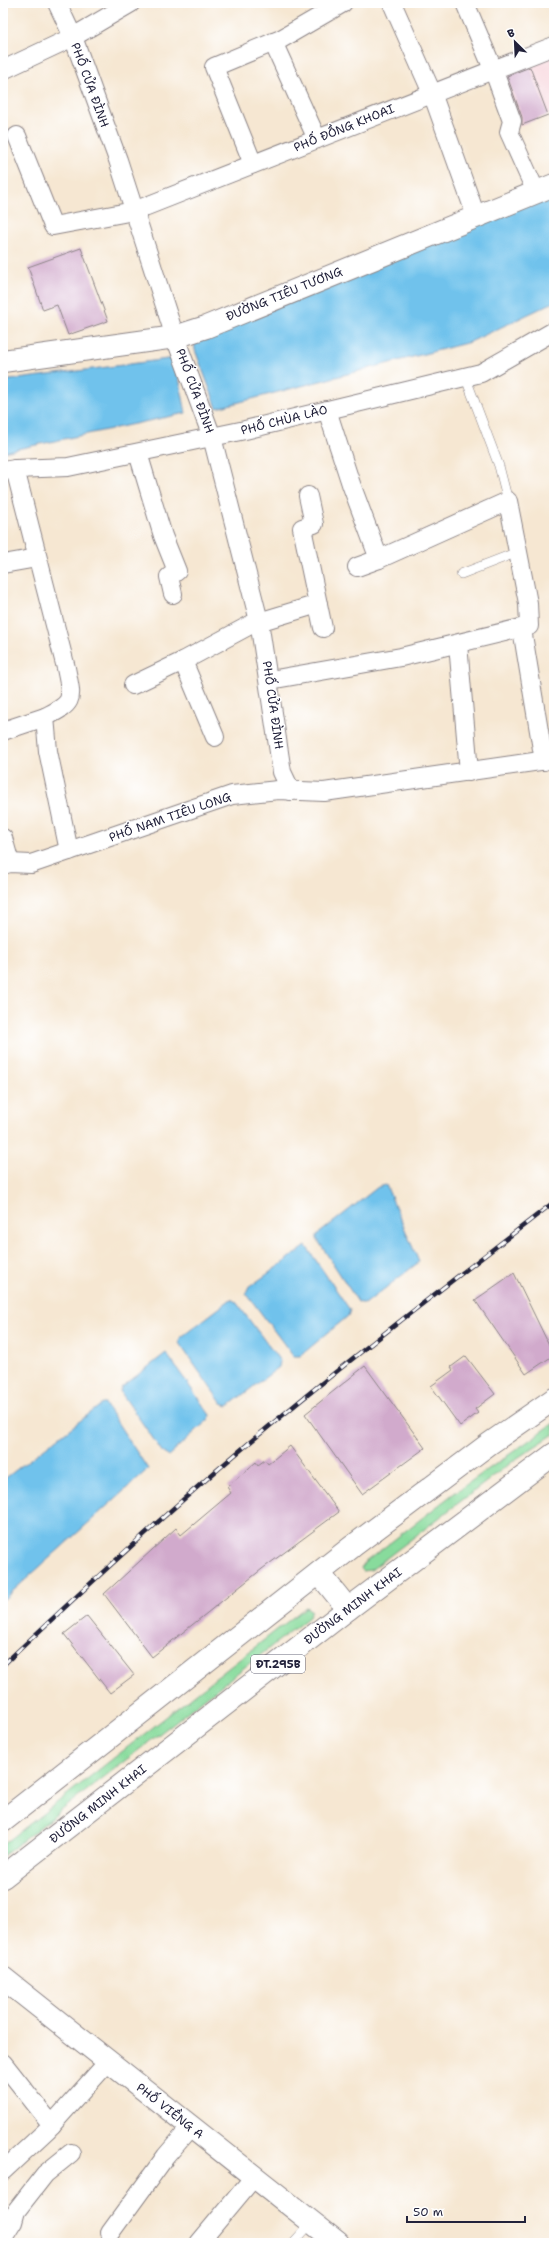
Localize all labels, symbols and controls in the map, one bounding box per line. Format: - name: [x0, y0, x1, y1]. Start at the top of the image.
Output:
- north arrow: [495, 22, 535, 62]
- text: B: [505, 25, 517, 42]
- street label: PHỐ CỬA ĐÌNH: [67, 40, 114, 130]
- street label: PHỐ ĐỒNG KHOAI: [291, 99, 397, 155]
- street label: ĐƯỜNG TIÊU TƯƠNG: [223, 263, 345, 325]
- street label: PHỐ CỬA ĐÌNH: [172, 346, 219, 436]
- street label: PHỐ CHÙA LÀO: [239, 401, 329, 438]
- street label: PHỐ CỬA ĐÌNH: [259, 660, 288, 750]
- street label: PHỐ NAM TIÊU LONG: [107, 788, 233, 845]
- street label: ĐƯỜNG MINH KHAI: [301, 1564, 406, 1648]
- road number: ĐT.295B: [251, 1655, 305, 1673]
- street label: ĐƯỜNG MINH KHAI: [46, 1761, 150, 1847]
- street label: PHỐ VIỀNG A: [133, 2079, 208, 2143]
- scale bar: [407, 2198, 525, 2224]
- text: 50 m: [413, 2204, 443, 2220]

